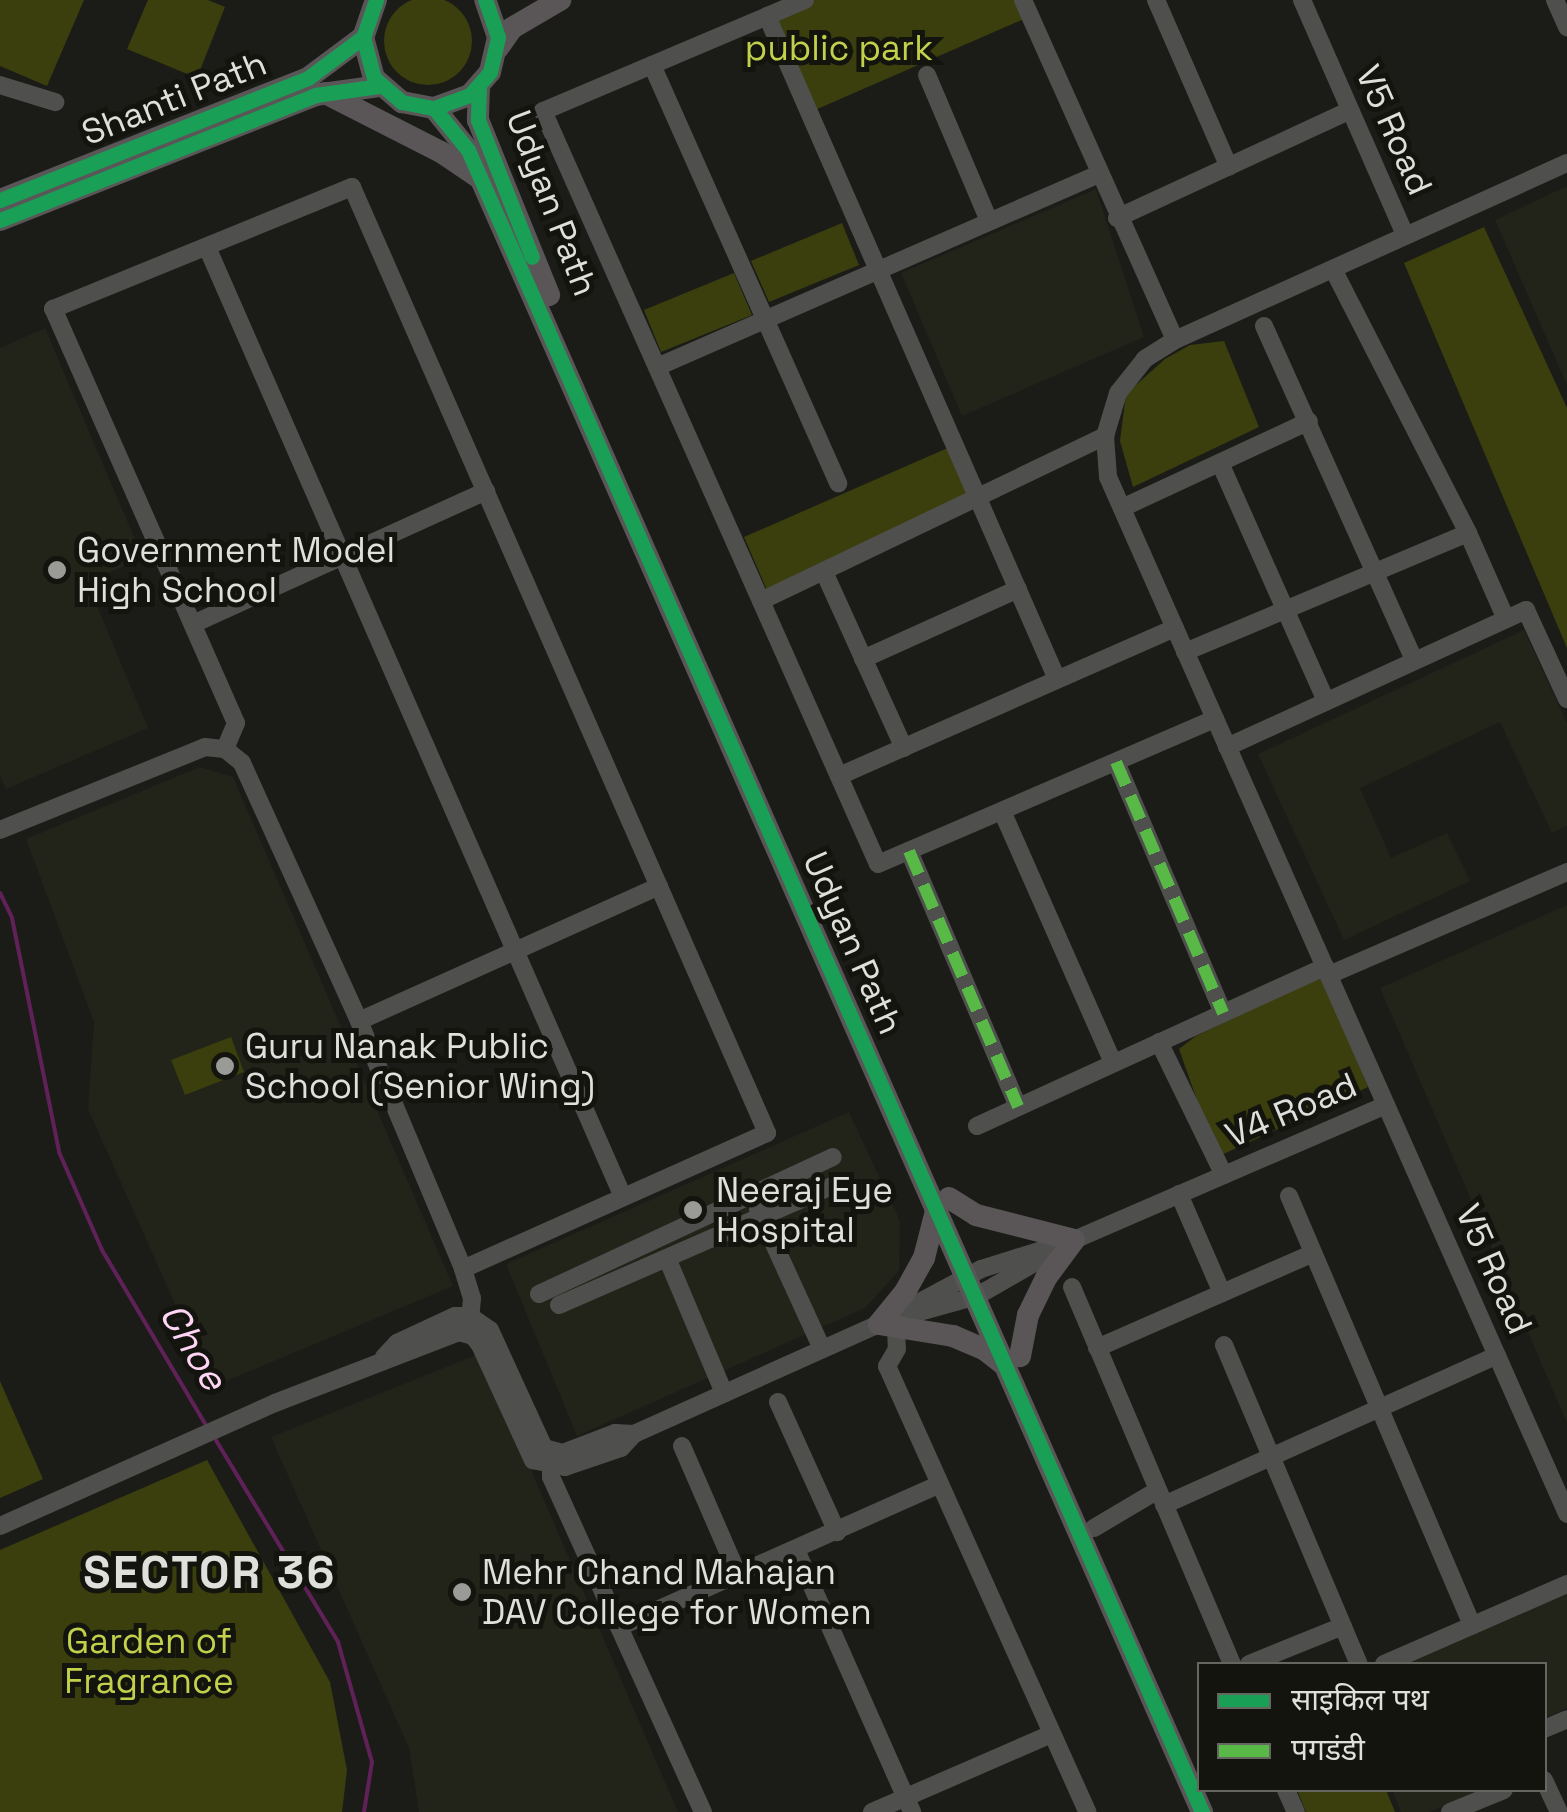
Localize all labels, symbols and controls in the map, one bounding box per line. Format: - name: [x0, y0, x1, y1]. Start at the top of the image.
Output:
- park label: public park: [745, 27, 933, 69]
- street label: Shanti Path: [76, 42, 272, 154]
- street label: V5 Road: [1347, 59, 1441, 201]
- street label: Udyan Path: [497, 104, 607, 302]
- place label: Government Model High School: [77, 529, 395, 611]
- marker: Government Model High School: [46, 559, 68, 581]
- street label: Udyan Path: [794, 845, 912, 1041]
- place label: Guru Nanak Public School (Senior Wing): [245, 1025, 595, 1107]
- marker: Guru Nanak Public School (Senior Wing): [214, 1055, 236, 1077]
- street label: V4 Road: [1219, 1064, 1363, 1156]
- place label: Neeraj Eye Hospital: [716, 1169, 893, 1251]
- marker: Neeraj Eye Hospital: [680, 1197, 706, 1223]
- street label: V5 Road: [1447, 1198, 1541, 1340]
- water label: Choe: [149, 1295, 237, 1399]
- district label: SECTOR 36: [83, 1546, 337, 1600]
- place label: Mehr Chand Mahajan DAV College for Women: [482, 1551, 872, 1633]
- marker: Mehr Chand Mahajan DAV College for Women: [451, 1581, 473, 1603]
- park label: Garden of Fragrance: [64, 1620, 234, 1702]
- legend: [1197, 1662, 1547, 1792]
- text: साइकिल पथ: [1291, 1680, 1429, 1719]
- text: पगडंडी: [1291, 1730, 1365, 1769]

